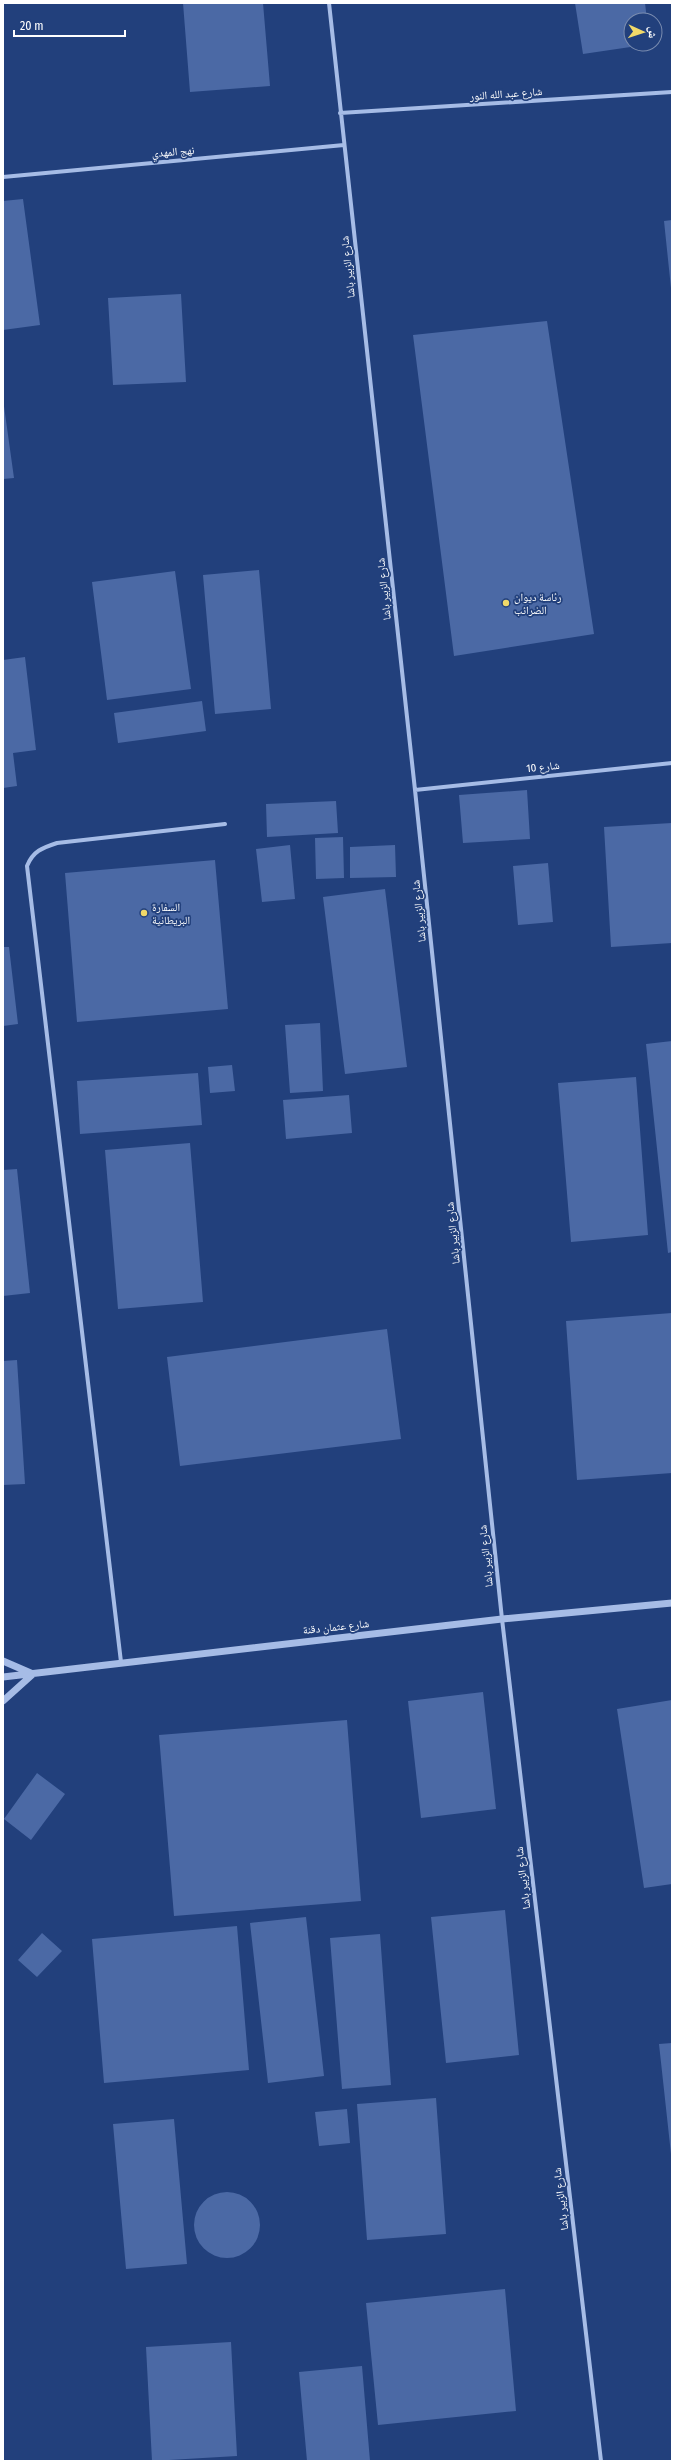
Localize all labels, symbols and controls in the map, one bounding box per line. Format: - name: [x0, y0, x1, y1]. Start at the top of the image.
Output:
- scale bar: [14, 12, 125, 38]
- north arrow: [623, 12, 663, 52]
- text: 20 m: [20, 19, 44, 33]
- text: ش: [645, 26, 659, 39]
- street label: شارع عبد الله النور: [468, 85, 543, 103]
- street label: نهج المهدي: [151, 144, 195, 162]
- street label: شارع الزبير باشا: [338, 235, 358, 299]
- street label: شارع الزبير باشا: [374, 557, 394, 621]
- place label: رئاسة ديوان الضرائب: [514, 591, 561, 617]
- marker: رئاسة ديوان الضرائب: [501, 598, 511, 608]
- street label: شارع 10: [526, 759, 560, 775]
- street label: شارع الزبير باشا: [409, 879, 429, 943]
- place label: السفارة البريطانية: [152, 901, 190, 927]
- marker: السفارة البريطانية: [139, 908, 149, 918]
- street label: شارع الزبير باشا: [443, 1201, 463, 1265]
- street label: شارع الزبير باشا: [476, 1524, 496, 1588]
- street label: شارع عثمان دقنة: [302, 1617, 370, 1637]
- street label: شارع الزبير باشا: [513, 1846, 533, 1910]
- street label: شارع الزبير باشا: [551, 2167, 571, 2231]

